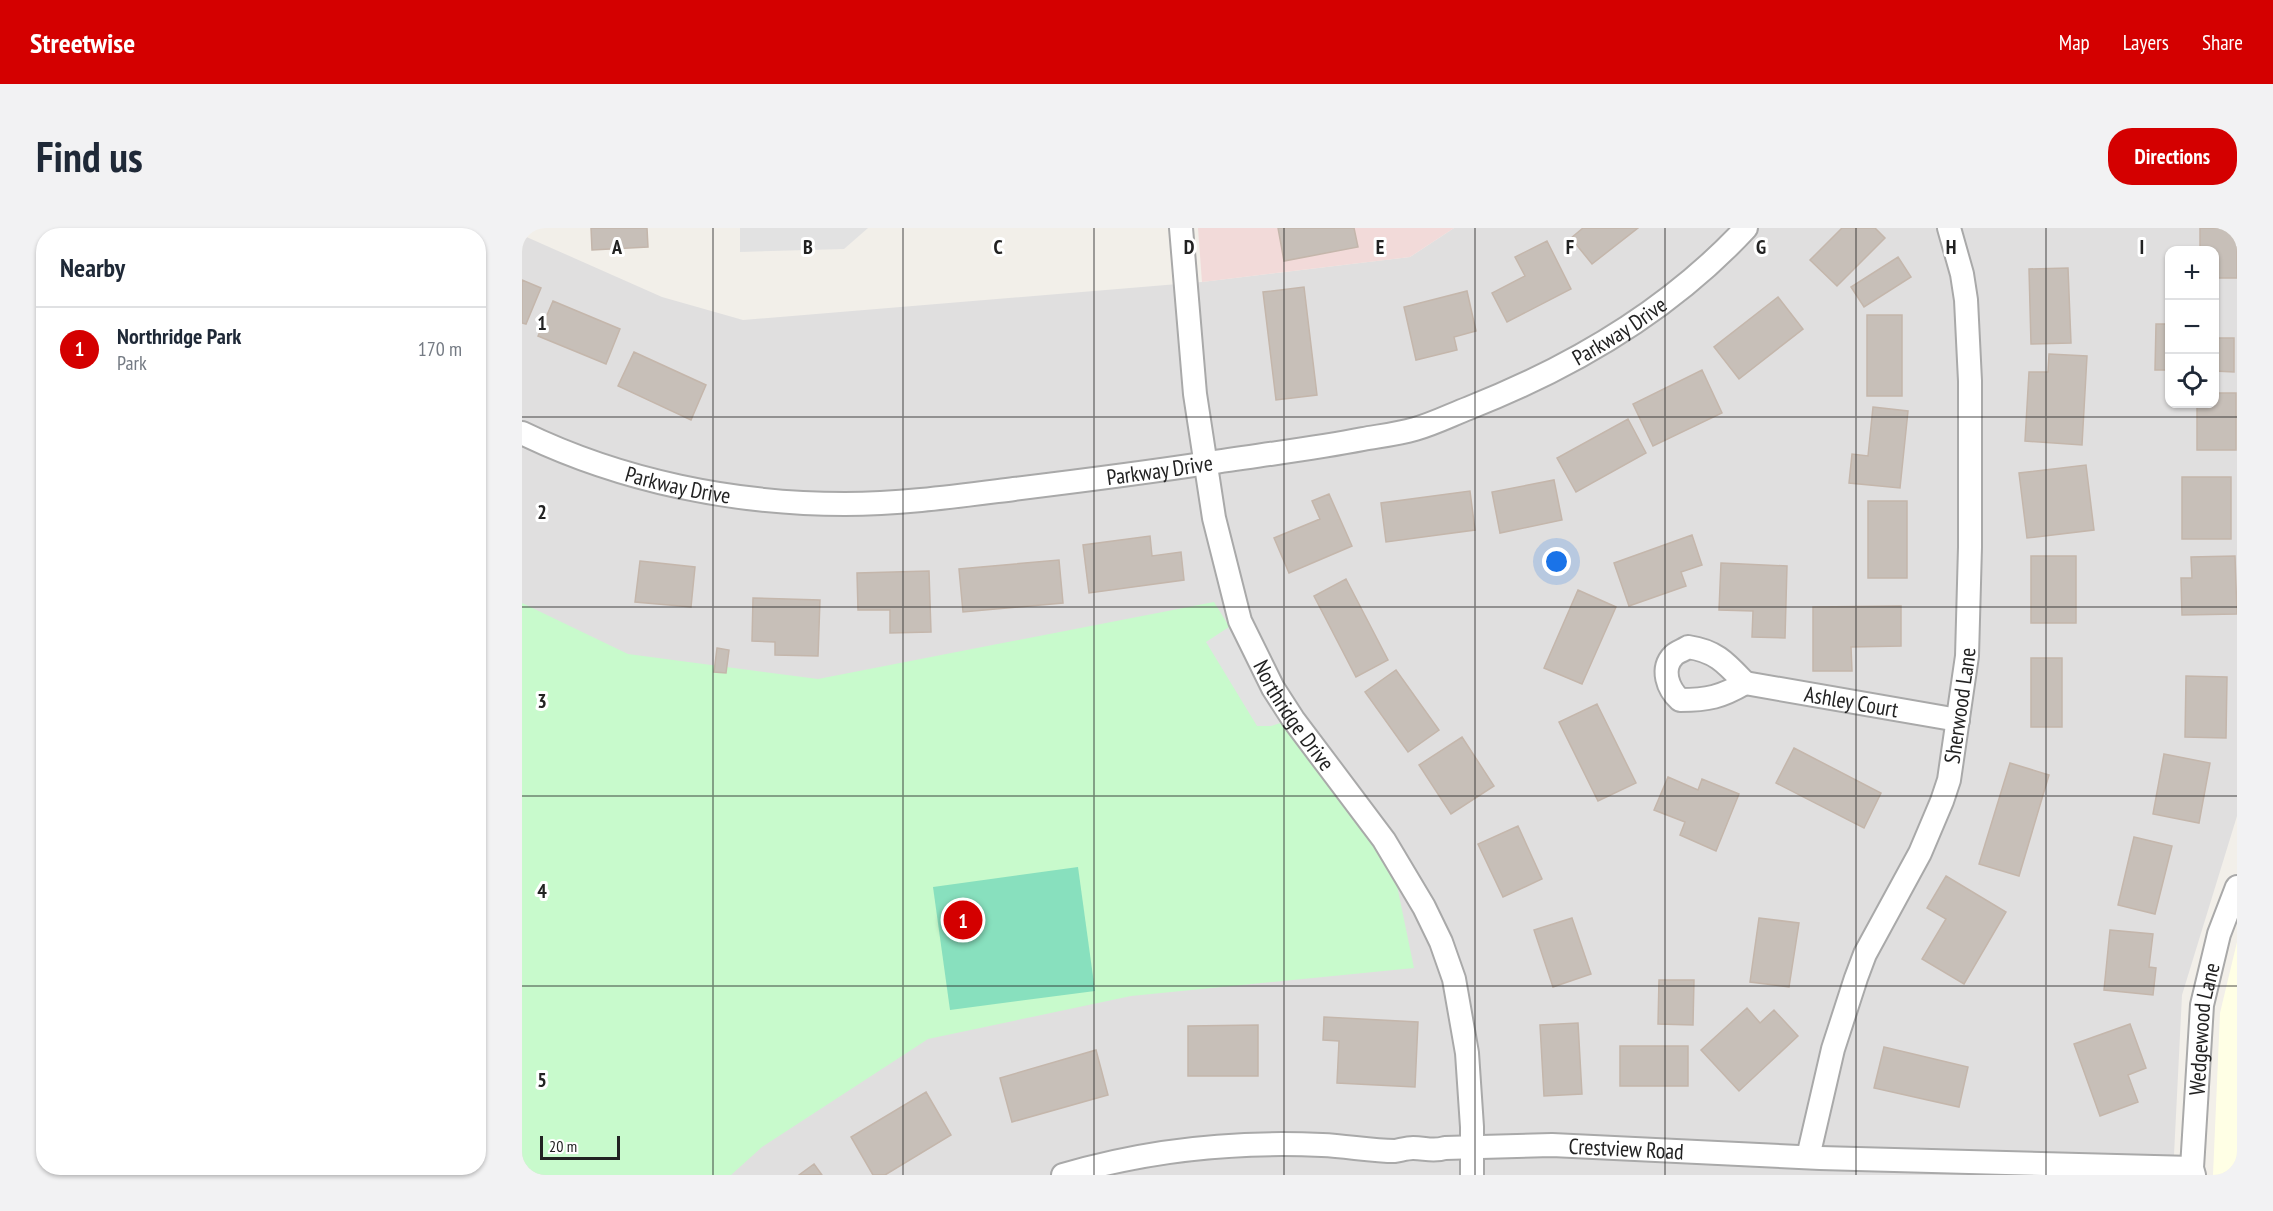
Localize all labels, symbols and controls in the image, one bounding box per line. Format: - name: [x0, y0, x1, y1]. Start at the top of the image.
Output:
- text: Streetwise: [30, 24, 135, 61]
- text: Map: [2059, 29, 2090, 56]
- text: Layers: [2123, 29, 2169, 56]
- text: Share: [2202, 29, 2243, 56]
- button: Directions: [2108, 128, 2237, 185]
- text: Find us: [36, 129, 143, 184]
- text: A: [611, 234, 623, 260]
- text: B: [803, 234, 813, 260]
- text: C: [993, 234, 1003, 260]
- text: D: [1184, 234, 1195, 260]
- text: E: [1376, 234, 1384, 260]
- text: F: [1566, 234, 1574, 260]
- text: G: [1756, 234, 1766, 260]
- text: H: [1946, 234, 1956, 260]
- text: I: [2140, 234, 2144, 260]
- map controls: [2165, 246, 2219, 408]
- button: +: [2165, 246, 2219, 300]
- text: Nearby: [60, 251, 125, 284]
- street label: Parkway Drive: [1567, 290, 1672, 372]
- button: −: [2165, 300, 2219, 354]
- text: 1: [537, 310, 547, 336]
- text: Northridge Park: [117, 322, 241, 350]
- text: 1: [75, 336, 84, 362]
- text: 170 m: [418, 336, 462, 362]
- text: Park: [117, 350, 147, 376]
- button: locate: [2165, 354, 2219, 408]
- street label: Parkway Drive: [1105, 448, 1215, 491]
- street label: Parkway Drive: [622, 460, 732, 510]
- text: 2: [537, 499, 547, 525]
- your location: [1542, 547, 1571, 576]
- street label: Sherwood Lane: [1938, 647, 1981, 765]
- street label: Northridge Drive: [1247, 655, 1341, 776]
- street label: Ashley Court: [1802, 680, 1901, 723]
- text: 3: [537, 688, 547, 714]
- text: 4: [537, 878, 547, 904]
- pin: 1: [944, 898, 982, 942]
- street label: Wedgewood Lane: [2182, 960, 2226, 1096]
- text: 5: [537, 1067, 547, 1093]
- street label: Crestview Road: [1568, 1132, 1684, 1165]
- scale bar: [540, 1133, 620, 1160]
- text: 20 m: [549, 1136, 577, 1156]

